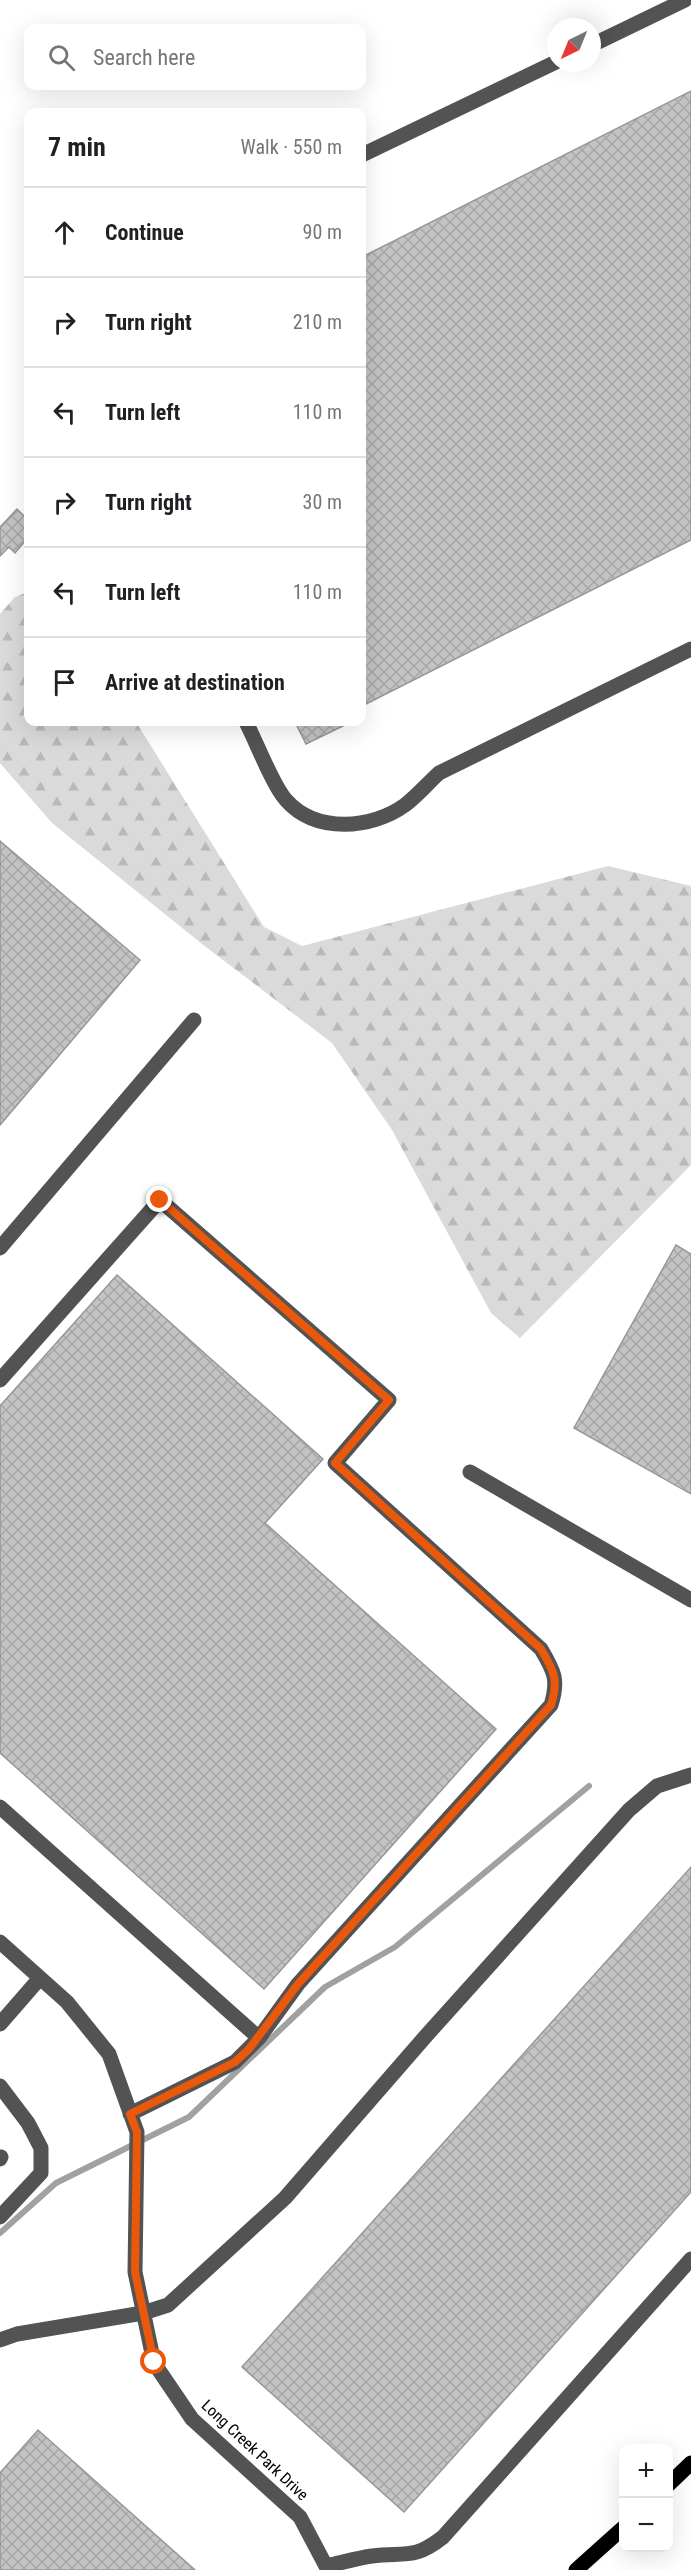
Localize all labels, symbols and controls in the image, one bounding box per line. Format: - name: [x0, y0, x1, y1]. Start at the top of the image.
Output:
- north arrow: [547, 18, 601, 72]
- search box: [24, 24, 366, 90]
- icon: search: [45, 41, 78, 74]
- text: Search here: [93, 45, 195, 70]
- text: 7 min: [48, 132, 106, 162]
- text: Walk · 550 m: [241, 135, 342, 159]
- icon: ahead: [48, 216, 81, 249]
- text: Continue: [105, 220, 184, 245]
- text: 90 m: [303, 220, 342, 244]
- icon: right: [48, 306, 81, 339]
- text: Turn right: [105, 310, 192, 335]
- text: 210 m: [293, 310, 342, 334]
- icon: left: [48, 396, 81, 429]
- text: Turn left: [105, 400, 180, 425]
- text: 110 m: [293, 400, 342, 424]
- icon: right: [48, 486, 81, 519]
- text: Turn right: [105, 490, 192, 515]
- text: 30 m: [303, 490, 342, 514]
- icon: left: [48, 576, 81, 609]
- text: Turn left: [105, 580, 180, 605]
- text: 110 m: [293, 580, 342, 604]
- icon: arrive: [48, 666, 81, 699]
- text: Arrive at destination: [105, 670, 285, 695]
- route end: [146, 1186, 172, 1212]
- route start: [140, 2348, 166, 2374]
- street label: Long Creek Park Drive: [198, 2396, 312, 2504]
- map controls: [619, 2444, 673, 2552]
- button: +: [619, 2444, 673, 2498]
- button: −: [619, 2498, 673, 2552]

